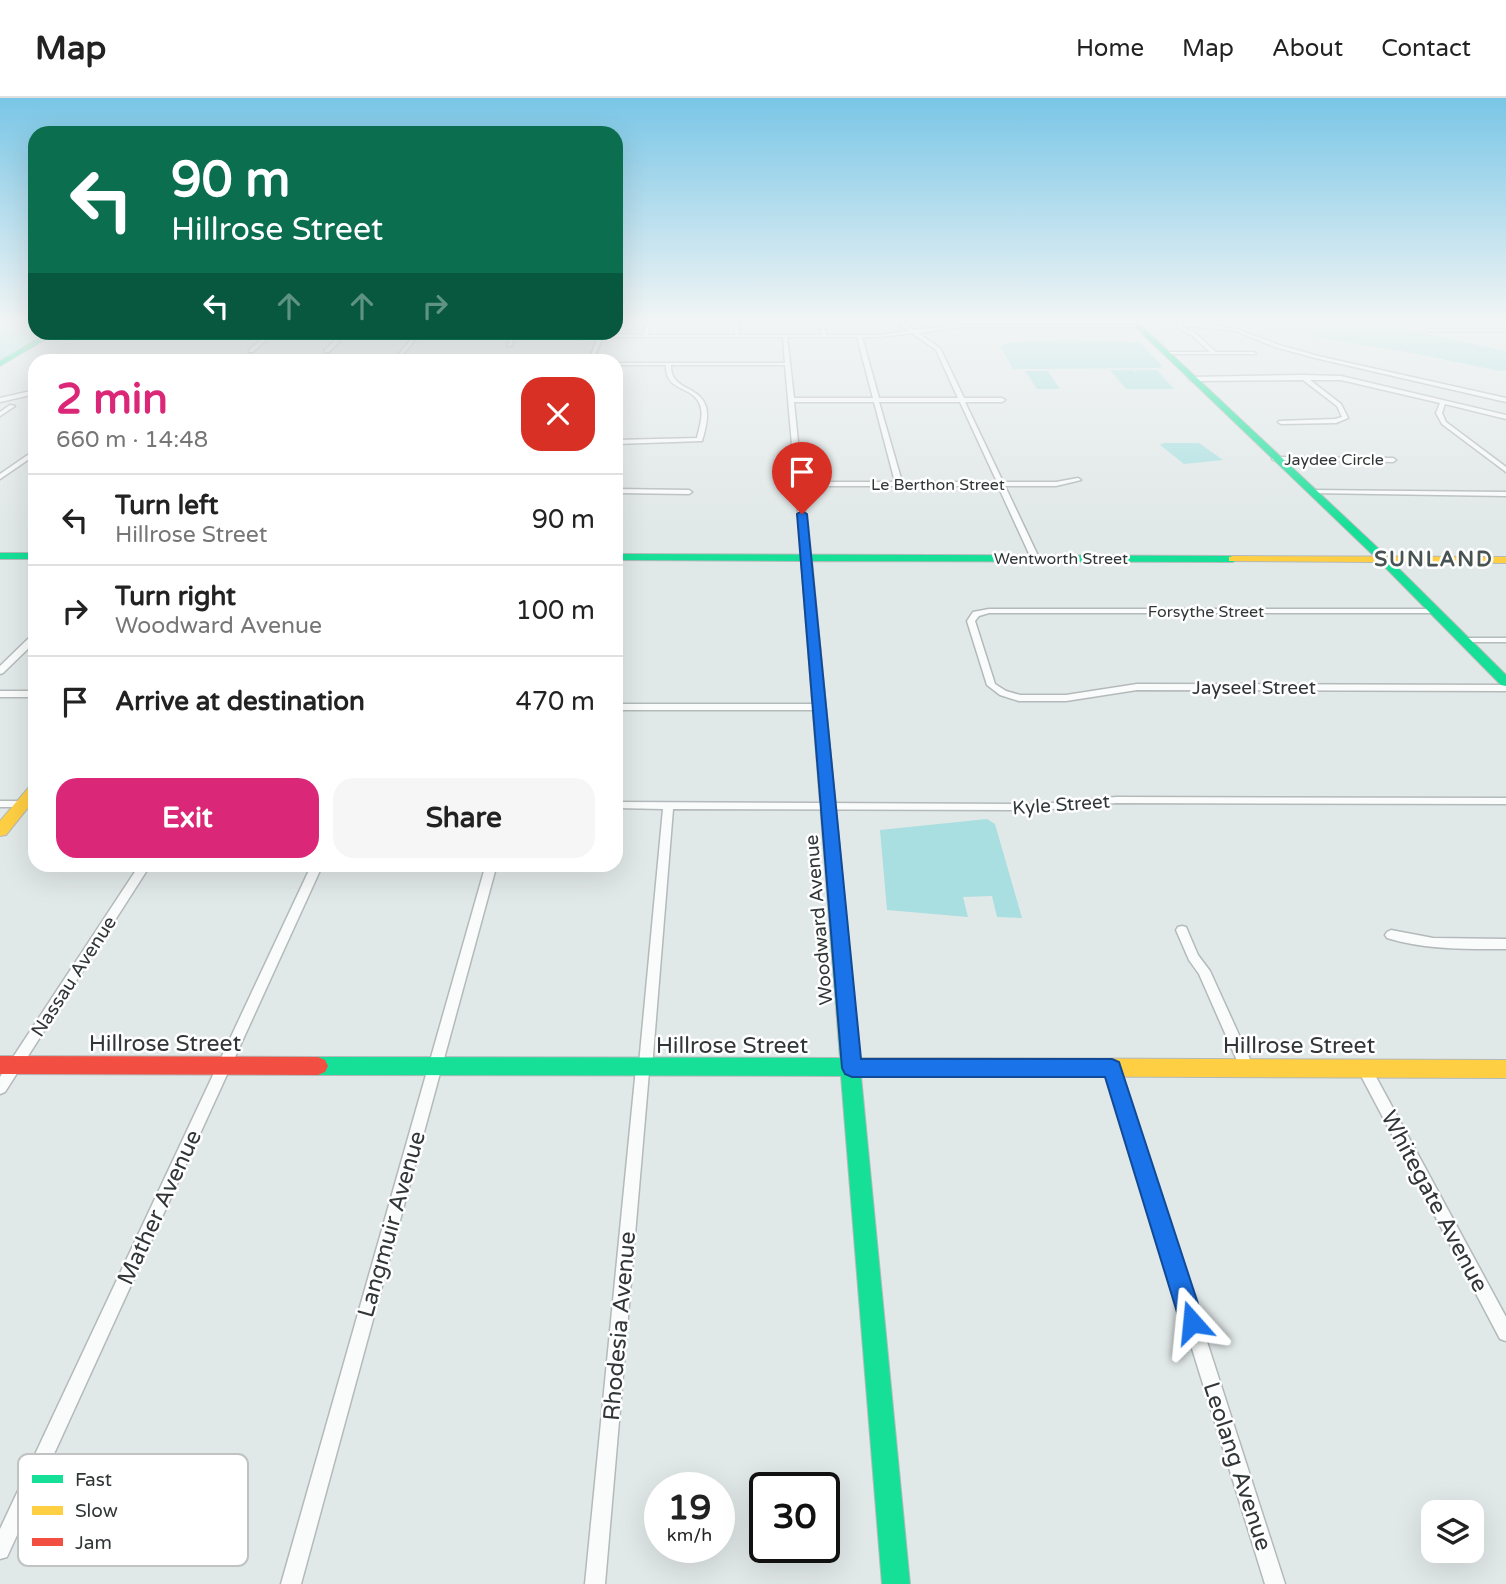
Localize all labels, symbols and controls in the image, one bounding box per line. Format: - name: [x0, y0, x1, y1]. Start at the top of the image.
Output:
- text: Map: [35, 29, 106, 68]
- text: Home: [1076, 34, 1144, 63]
- text: Map: [1182, 34, 1234, 63]
- text: About: [1272, 34, 1343, 63]
- text: Contact: [1381, 34, 1471, 63]
- text: 90 m: [171, 151, 290, 210]
- icon: left: [56, 154, 147, 245]
- text: Hillrose Street: [171, 211, 383, 249]
- icon: left: [197, 287, 235, 325]
- icon: ahead: [270, 287, 308, 325]
- icon: ahead: [343, 287, 381, 325]
- icon: right: [416, 287, 454, 325]
- text: 2 min: [56, 374, 168, 425]
- button: close: [521, 377, 595, 451]
- text: 660 m · 14:48: [56, 426, 208, 454]
- pin: [772, 442, 832, 514]
- street label: Jaydee Circle: [1284, 450, 1384, 470]
- icon: arrive: [783, 453, 821, 491]
- street label: Le Berthon Street: [871, 475, 1005, 495]
- text: Turn left: [115, 490, 218, 521]
- icon: left: [56, 501, 94, 539]
- text: 90 m: [532, 504, 595, 535]
- text: Hillrose Street: [115, 521, 268, 549]
- district label: SUNLAND: [1374, 547, 1494, 572]
- street label: Wentworth Street: [994, 549, 1128, 569]
- text: Turn right: [115, 581, 236, 612]
- icon: right: [56, 592, 94, 630]
- text: 100 m: [515, 595, 595, 626]
- street label: Forsythe Street: [1148, 602, 1264, 622]
- text: Woodward Avenue: [115, 612, 322, 640]
- street label: Jayseel Street: [1192, 677, 1316, 699]
- icon: arrive: [56, 683, 94, 721]
- text: Arrive at destination: [115, 686, 365, 717]
- text: 470 m: [515, 686, 595, 717]
- button: Exit: [56, 778, 319, 858]
- button: Share: [333, 778, 595, 858]
- street label: Kyle Street: [1012, 791, 1111, 819]
- street label: Woodward Avenue: [801, 834, 837, 1006]
- street label: Nassau Avenue: [27, 912, 121, 1041]
- street label: Hillrose Street: [89, 1030, 241, 1058]
- street label: Hillrose Street: [656, 1032, 808, 1060]
- street label: Hillrose Street: [1223, 1032, 1375, 1060]
- street label: Whitegate Avenue: [1374, 1106, 1494, 1297]
- street label: Mather Avenue: [112, 1125, 208, 1289]
- street label: Langmuir Avenue: [352, 1128, 432, 1321]
- street label: Rhodesia Avenue: [598, 1230, 642, 1422]
- position arrow: [1155, 1285, 1229, 1359]
- street label: Leolang Avenue: [1197, 1378, 1278, 1554]
- legend: [18, 1454, 248, 1566]
- text: Fast: [75, 1469, 112, 1491]
- speed limit sign: 30: [749, 1472, 840, 1563]
- text: 19: [668, 1487, 711, 1529]
- text: Slow: [75, 1500, 118, 1522]
- map controls: [1421, 1500, 1484, 1563]
- button: layers: [1421, 1500, 1484, 1563]
- text: km/h: [667, 1524, 712, 1546]
- text: Jam: [75, 1532, 112, 1554]

